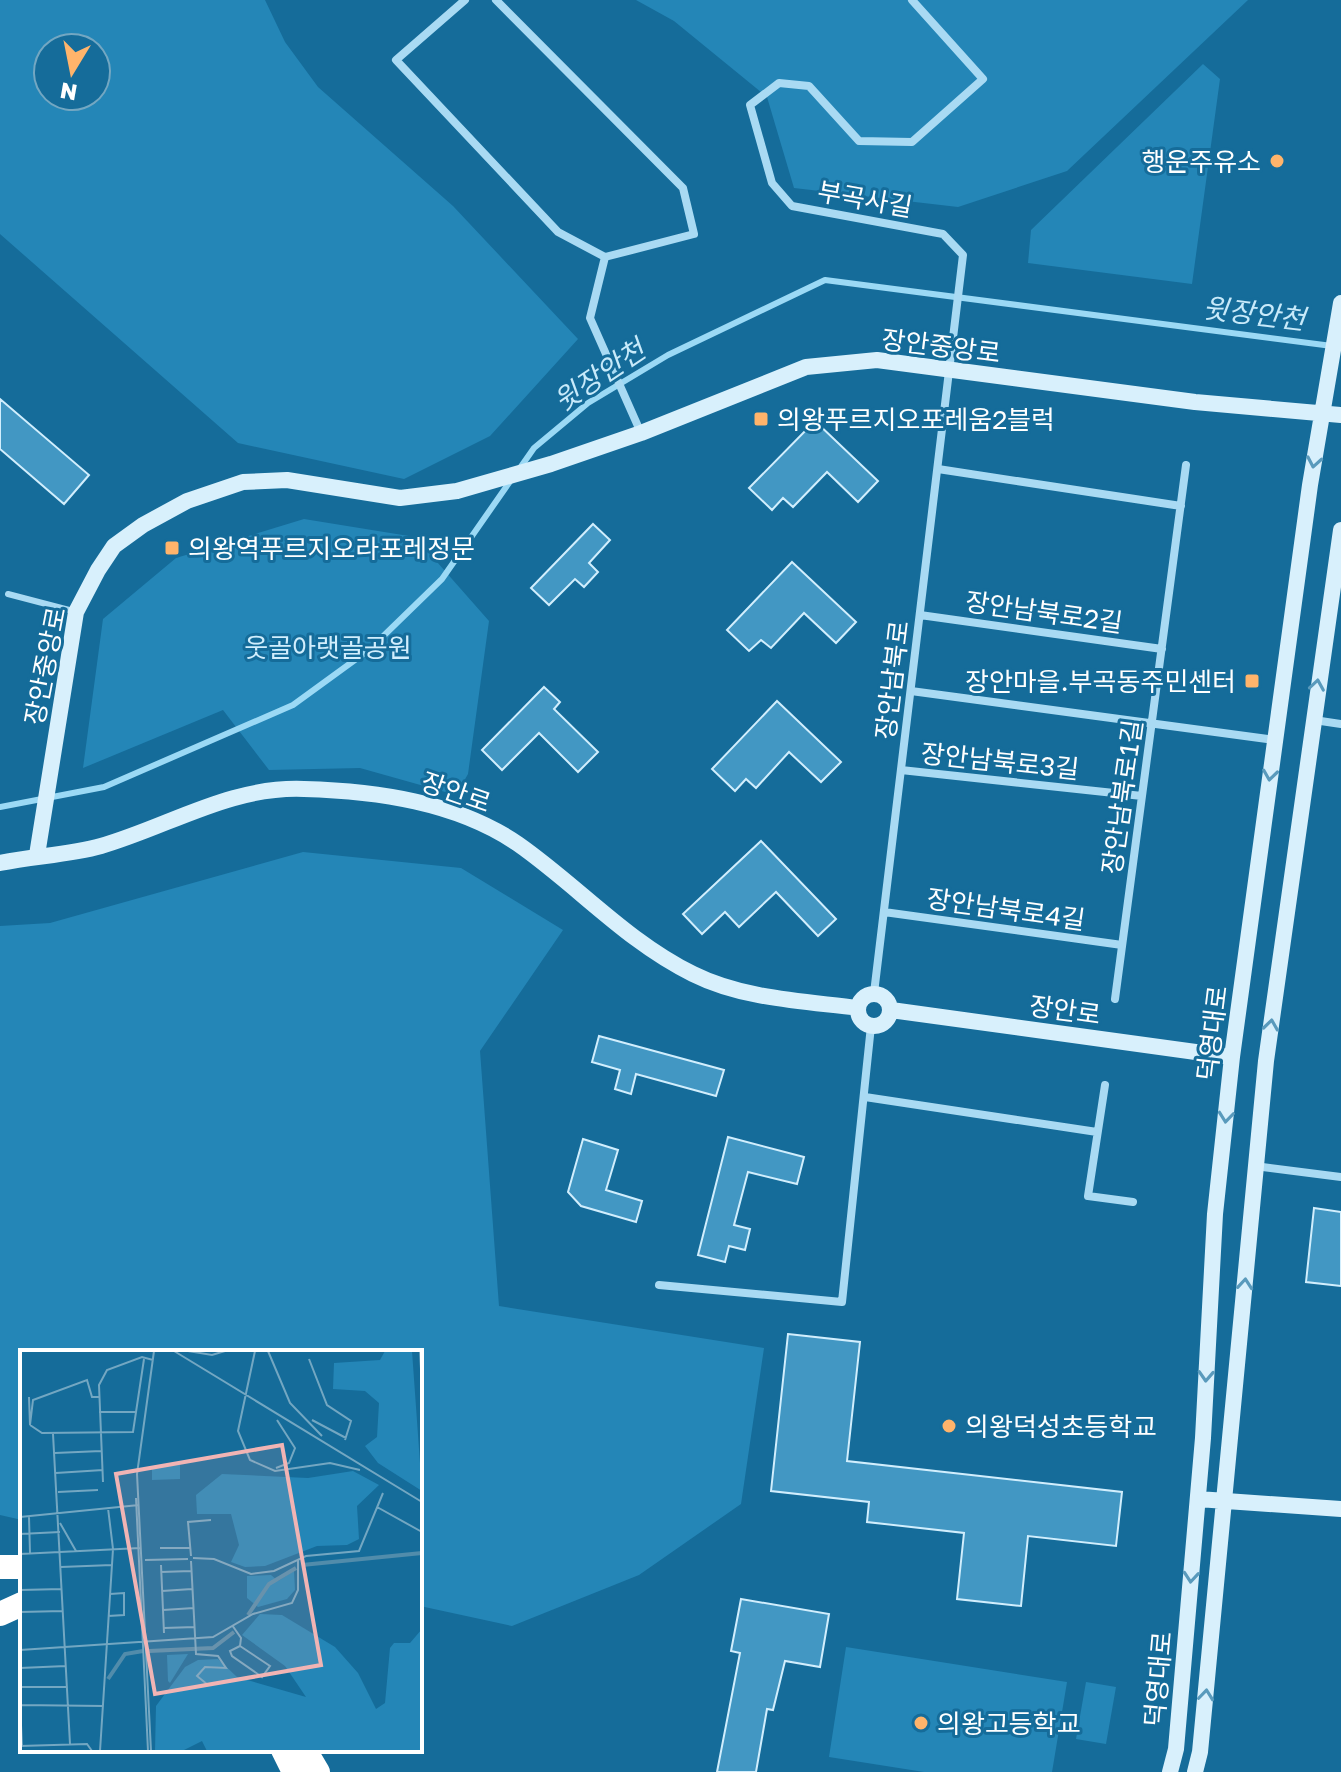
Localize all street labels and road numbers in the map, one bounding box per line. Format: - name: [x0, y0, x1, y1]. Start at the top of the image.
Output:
- street label: 부곡사길: [815, 175, 915, 223]
- street label: 장안중앙로: [880, 323, 1002, 369]
- street label: 장안남북로2길: [963, 586, 1125, 638]
- street label: 장안중앙로: [18, 604, 72, 728]
- street label: 장안남북로: [869, 619, 915, 741]
- street label: 장안남북로1길: [1096, 718, 1148, 876]
- street label: 장안남북로3길: [919, 737, 1081, 785]
- street label: 장안로: [417, 766, 495, 818]
- street label: 장안남북로4길: [925, 883, 1087, 935]
- street label: 덕영대로: [1191, 984, 1233, 1082]
- street label: 장안로: [1027, 990, 1103, 1030]
- street label: 덕영대로: [1138, 1630, 1178, 1728]

